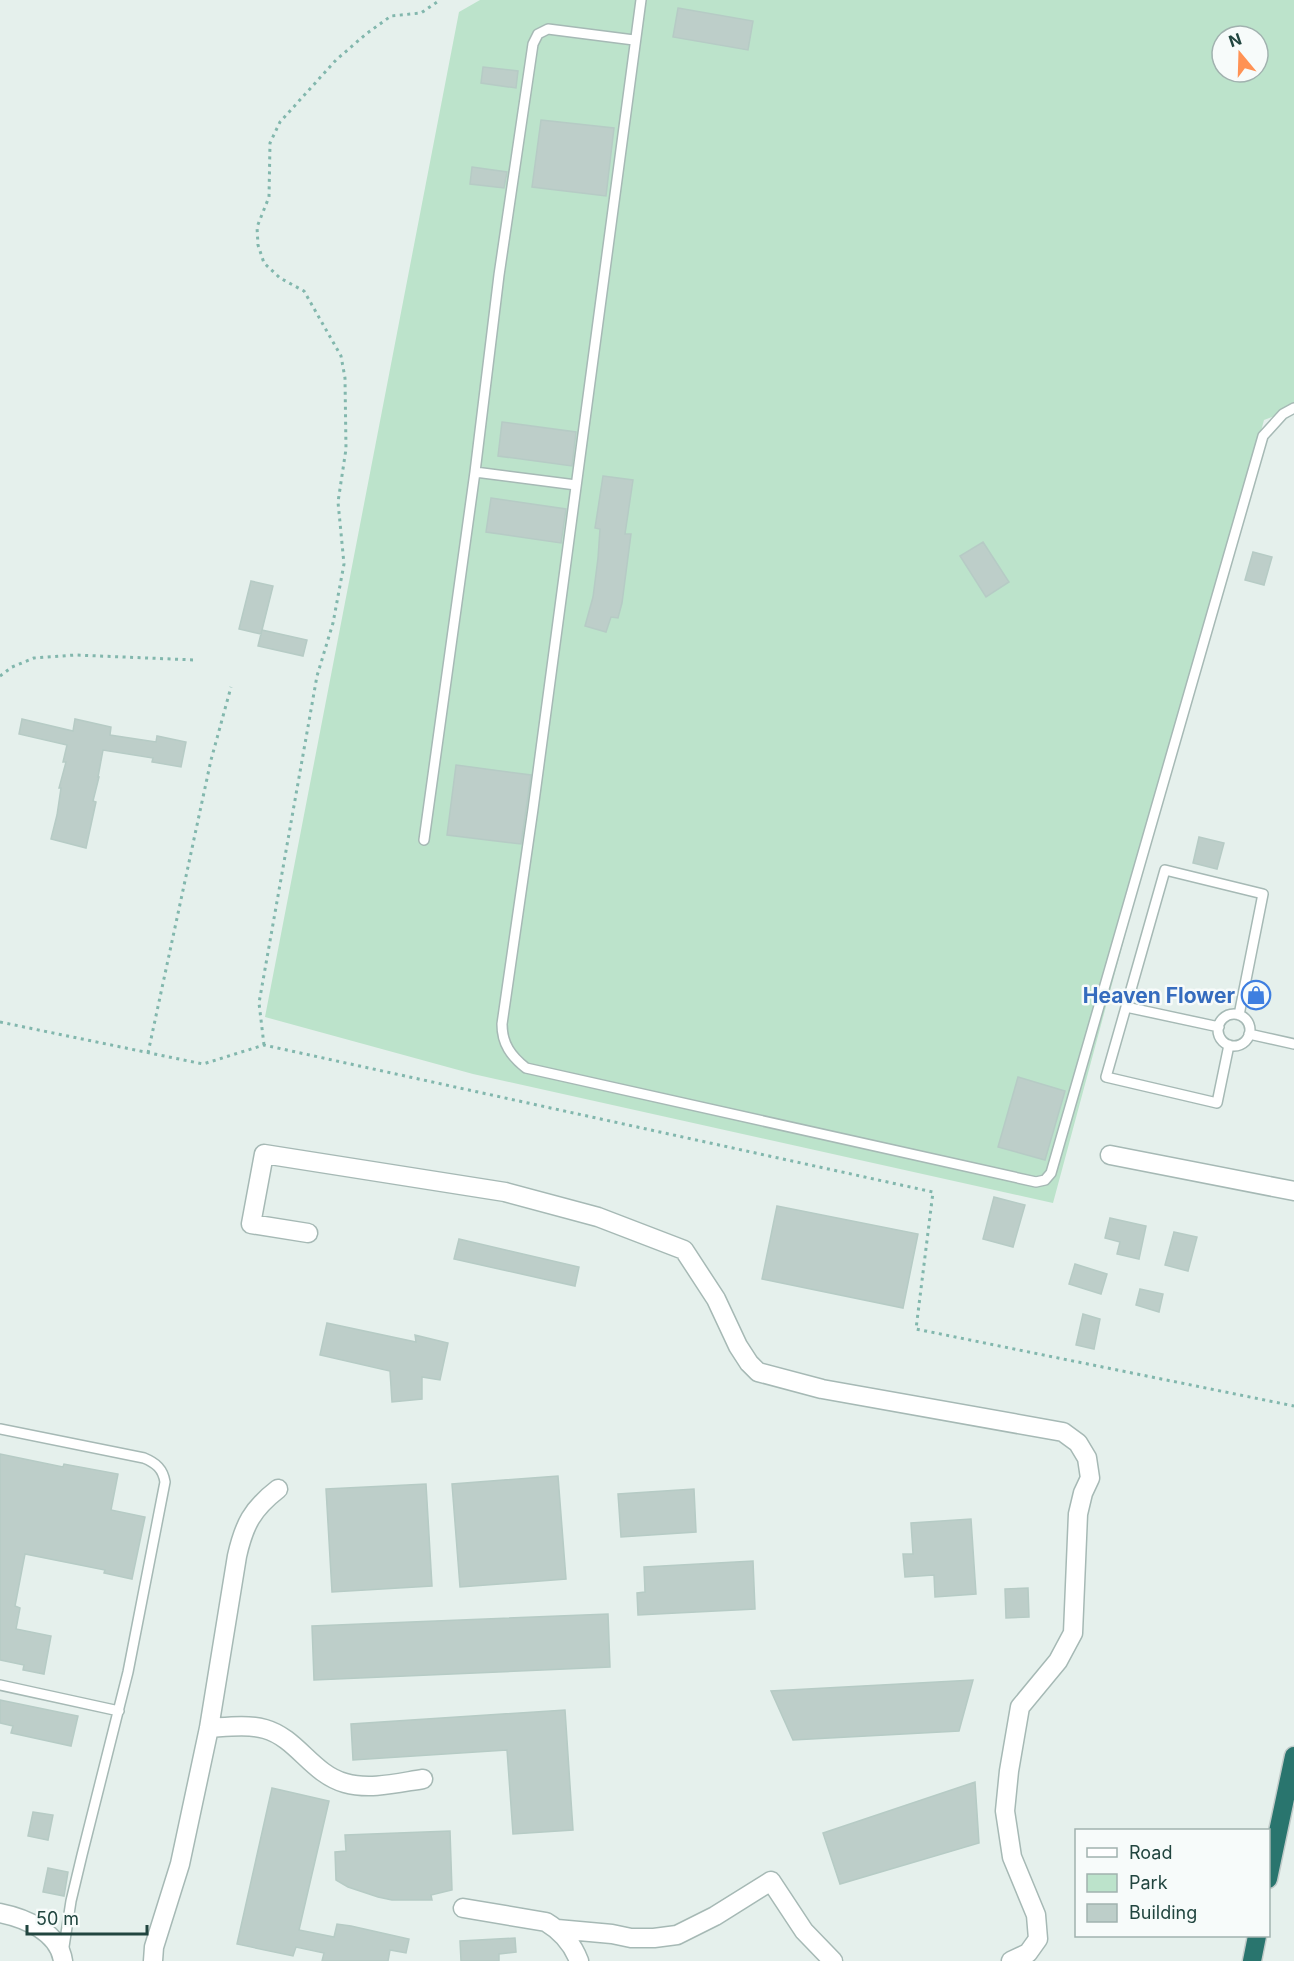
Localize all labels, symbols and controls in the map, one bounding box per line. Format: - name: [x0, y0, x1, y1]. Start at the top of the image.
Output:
- north arrow: [1210, 24, 1270, 84]
- text: N: [1226, 28, 1244, 51]
- shop icon: Heaven Flower: [1240, 979, 1272, 1011]
- place label: Heaven Flower: [1083, 983, 1235, 1008]
- legend: [1075, 1829, 1270, 1937]
- text: Road: [1129, 1842, 1172, 1863]
- text: Park: [1129, 1872, 1168, 1893]
- scale bar: [27, 1898, 147, 1936]
- text: Building: [1129, 1902, 1197, 1923]
- text: 50 m: [36, 1908, 79, 1929]

